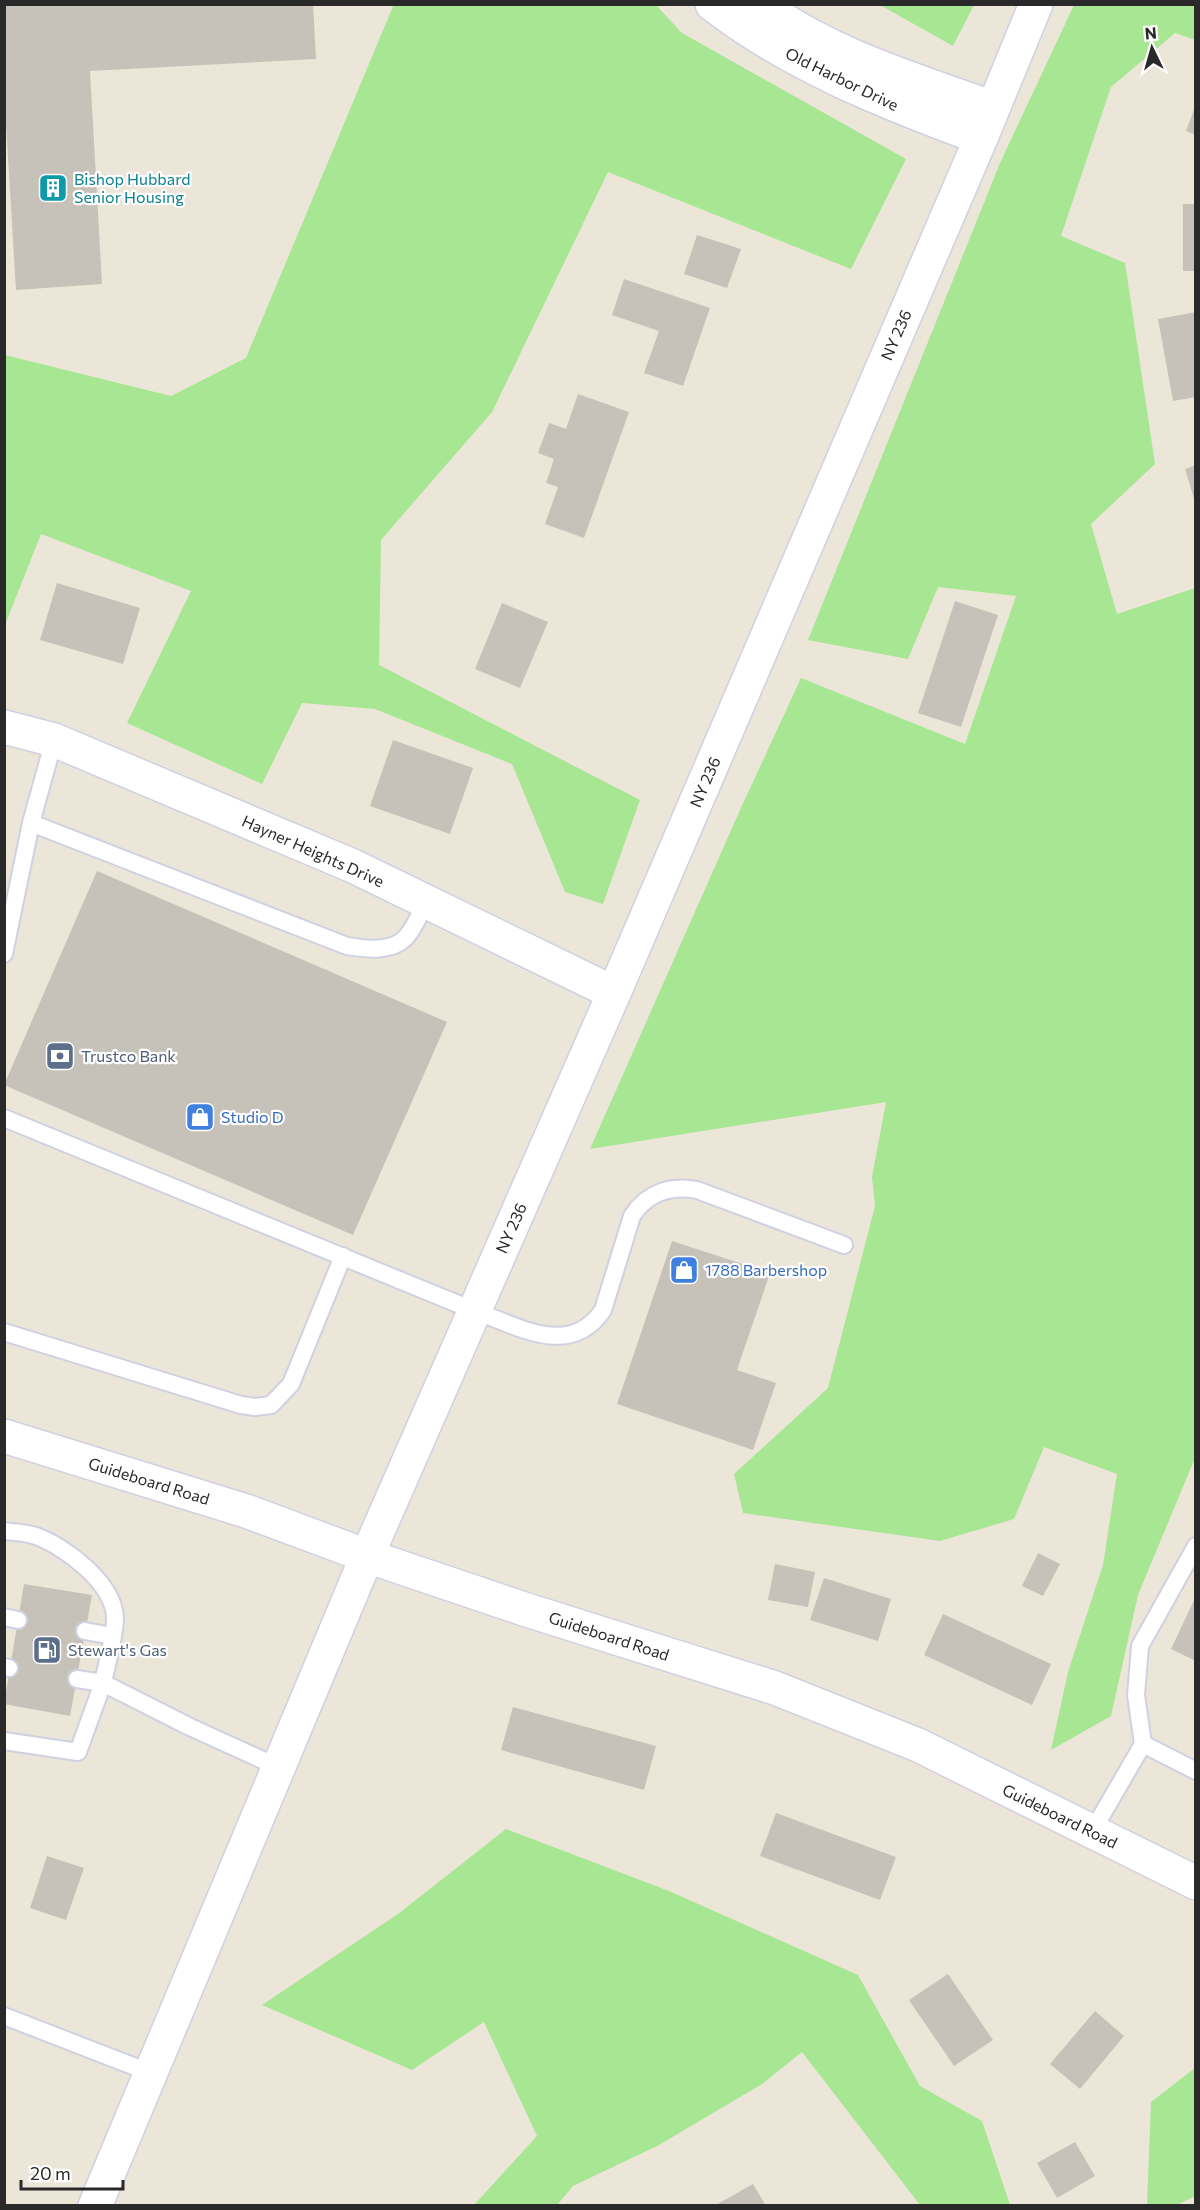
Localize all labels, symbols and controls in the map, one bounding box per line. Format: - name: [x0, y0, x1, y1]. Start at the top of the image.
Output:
- north arrow: [1122, 18, 1182, 78]
- text: N: [1144, 23, 1157, 43]
- street label: Old Harbor Drive: [783, 43, 902, 114]
- place label: Bishop Hubbard Senior Housing: [74, 169, 191, 206]
- building icon: Bishop Hubbard Senior Housing: [37, 172, 69, 204]
- street label: NY 236: [876, 307, 915, 363]
- street label: NY 236: [685, 754, 724, 810]
- street label: Hayner Heights Drive: [239, 811, 387, 890]
- bank icon: Trustco Bank: [44, 1040, 76, 1072]
- place label: Trustco Bank: [81, 1046, 176, 1065]
- shop icon: Studio D: [184, 1101, 216, 1133]
- place label: Studio D: [221, 1107, 283, 1126]
- street label: NY 236: [491, 1200, 530, 1256]
- shop icon: 1788 Barbershop: [668, 1254, 700, 1286]
- place label: 1788 Barbershop: [705, 1260, 827, 1279]
- street label: Guideboard Road: [86, 1453, 212, 1508]
- street label: Guideboard Road: [546, 1607, 672, 1664]
- fuel station icon: Stewart's Gas: [31, 1634, 63, 1666]
- place label: Stewart's Gas: [68, 1640, 167, 1659]
- street label: Guideboard Road: [1000, 1779, 1121, 1852]
- scale bar: [21, 2153, 123, 2191]
- text: 20 m: [30, 2162, 71, 2184]

